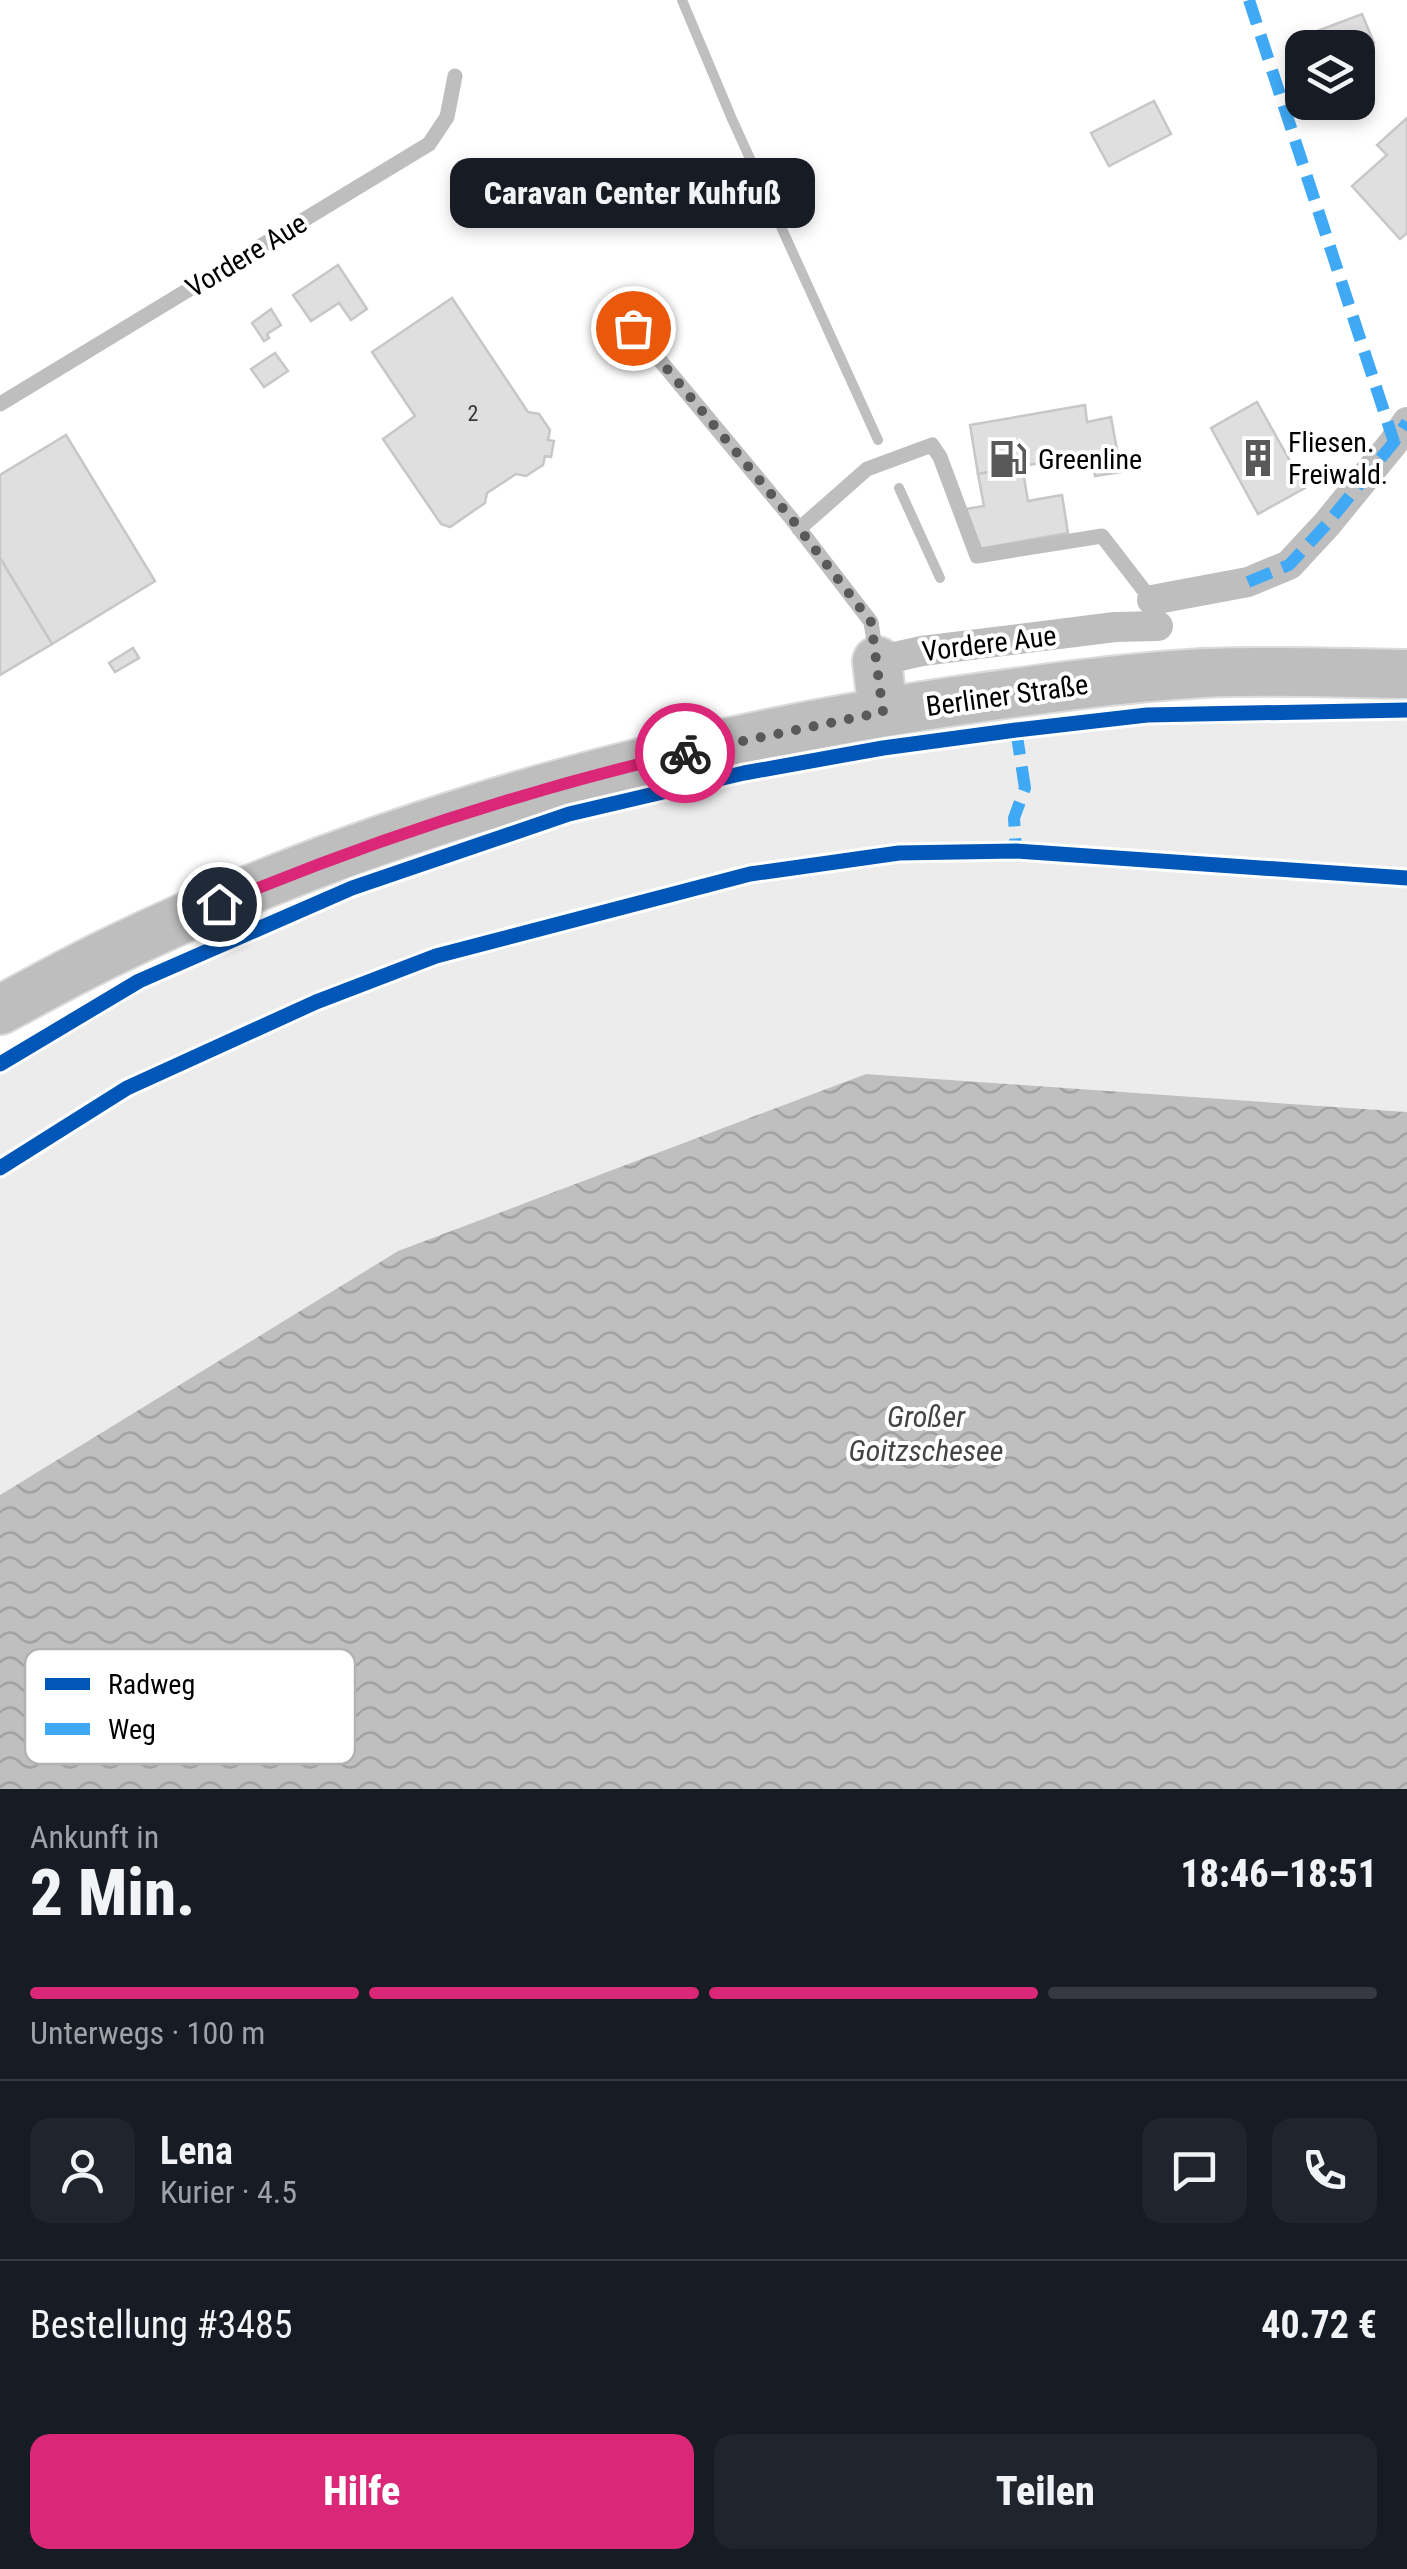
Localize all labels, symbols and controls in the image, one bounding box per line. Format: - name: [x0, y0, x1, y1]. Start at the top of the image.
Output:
- map controls: [1285, 30, 1375, 120]
- button: layers: [1285, 30, 1375, 120]
- callout: Caravan Center Kuhfuß: [450, 158, 816, 228]
- text: Caravan Center Kuhfuß: [484, 174, 781, 212]
- street label: Vordere Aue: [180, 207, 313, 304]
- pin: [591, 286, 676, 371]
- icon: bag: [606, 301, 661, 356]
- house number: 2: [468, 401, 478, 426]
- place label: Fliesen. Freiwald.: [1288, 426, 1388, 491]
- building icon: Fliesen. Freiwald.: [1237, 437, 1279, 479]
- fuel station icon: Greenline: [987, 438, 1029, 480]
- place label: Greenline: [1038, 443, 1142, 476]
- street label: Vordere Aue: [920, 619, 1058, 668]
- street label: Berliner Straße: [924, 668, 1090, 723]
- courier: [635, 703, 735, 803]
- icon: bike: [658, 726, 713, 781]
- pin: [177, 862, 262, 947]
- icon: home: [192, 877, 247, 932]
- water label: Großer Goitzschesee: [849, 1399, 1003, 1468]
- legend: [25, 1649, 355, 1764]
- text: Radweg: [108, 1668, 195, 1701]
- text: Weg: [108, 1713, 156, 1746]
- text: Ankunft in: [30, 1818, 159, 1856]
- text: 18:46–18:51: [1180, 1852, 1377, 1896]
- text: 2 Min.: [30, 1855, 195, 1931]
- text: Unterwegs · 100 m: [30, 2014, 265, 2052]
- button: person: [30, 2118, 135, 2223]
- button: chat: [1142, 2118, 1247, 2223]
- button: phone: [1272, 2118, 1377, 2223]
- text: Lena: [160, 2129, 233, 2173]
- text: Kurier · 4.5: [160, 2173, 297, 2211]
- text: Bestellung #3485: [30, 2303, 292, 2347]
- text: 40.72 €: [1261, 2303, 1377, 2347]
- button: Hilfe: [30, 2434, 694, 2549]
- button: Teilen: [714, 2434, 1377, 2549]

